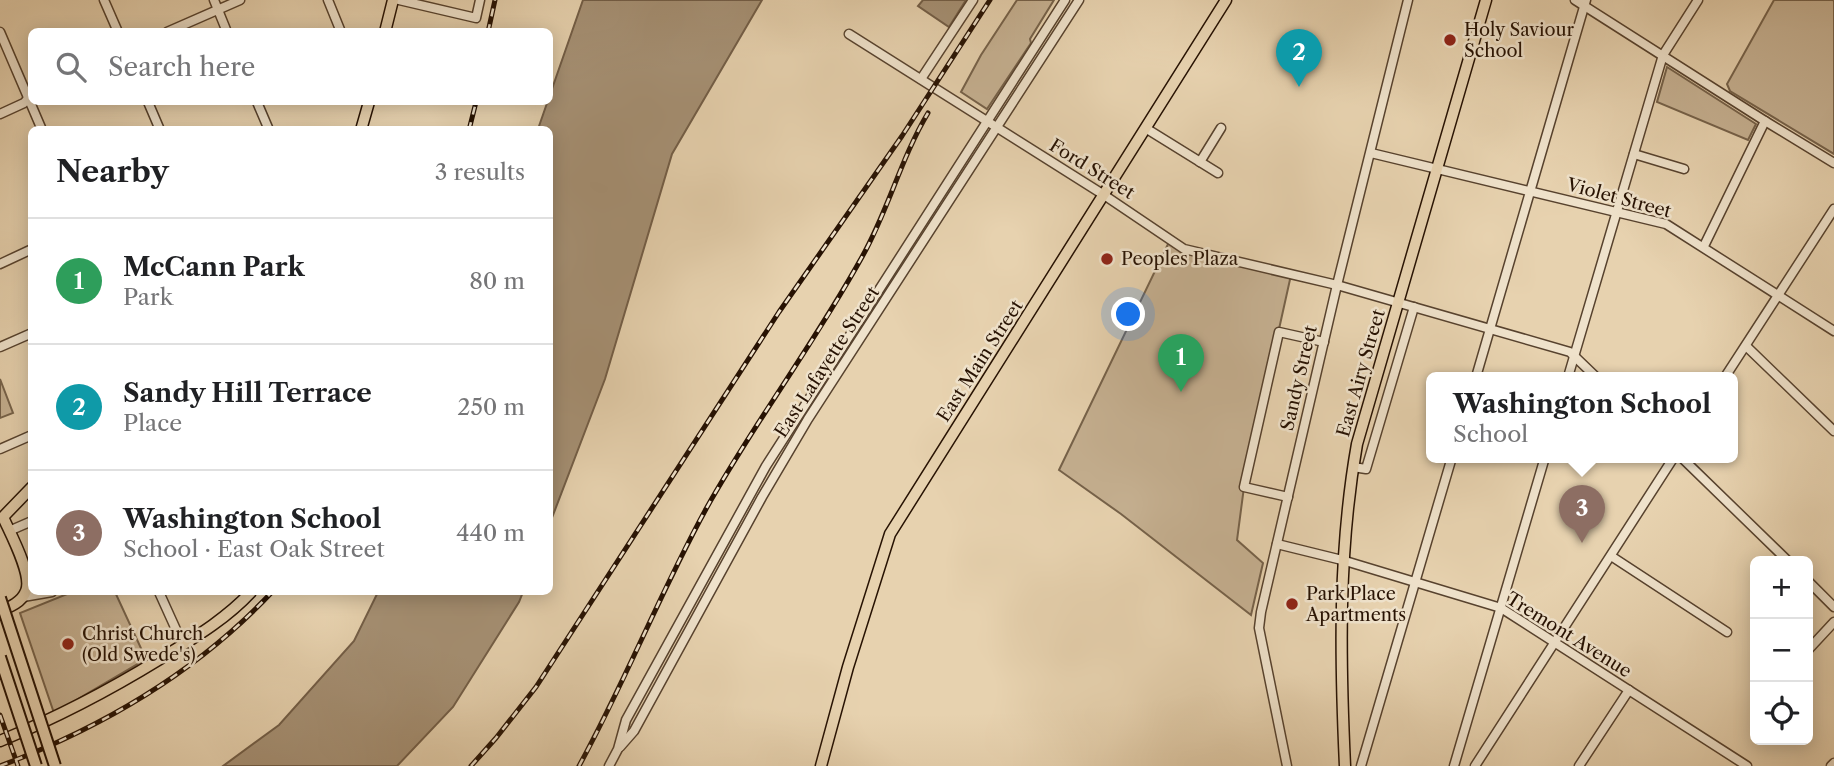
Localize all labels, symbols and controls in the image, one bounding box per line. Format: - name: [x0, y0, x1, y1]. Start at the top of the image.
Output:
- place label: Holy Saviour School: [1464, 19, 1575, 62]
- search box: [28, 28, 553, 105]
- pin: 2: [1276, 29, 1322, 87]
- marker: Holy Saviour School: [1442, 32, 1458, 48]
- icon: search: [52, 48, 90, 86]
- text: Search here: [108, 51, 255, 83]
- street label: Ford Street: [1045, 134, 1139, 204]
- text: Nearby: [56, 153, 169, 190]
- text: 3 results: [435, 158, 525, 186]
- street label: Violet Street: [1563, 173, 1674, 223]
- place label: Peoples Plaza: [1121, 248, 1239, 270]
- text: McCann Park: [123, 251, 305, 283]
- marker: Peoples Plaza: [1099, 251, 1115, 267]
- text: 1: [74, 267, 84, 295]
- text: 80 m: [469, 267, 525, 295]
- street label: East Lafayette Street: [770, 282, 884, 442]
- text: Park: [123, 283, 173, 311]
- street label: East Main Street: [932, 295, 1028, 426]
- your location: [1111, 297, 1145, 331]
- street label: East Airy Street: [1332, 306, 1390, 439]
- street label: Sandy Street: [1276, 323, 1322, 433]
- pin: 1: [1158, 334, 1204, 392]
- popup: [1426, 372, 1738, 463]
- text: Sandy Hill Terrace: [123, 377, 372, 409]
- text: Washington School: [1453, 388, 1711, 420]
- text: 2: [72, 393, 86, 421]
- text: 250 m: [457, 393, 525, 421]
- text: Place: [123, 409, 182, 437]
- text: School: [1453, 420, 1528, 448]
- pin: 3: [1559, 485, 1605, 543]
- text: Washington School: [123, 503, 381, 535]
- text: 3: [73, 519, 86, 547]
- text: 440 m: [456, 519, 525, 547]
- text: School · East Oak Street: [123, 535, 385, 563]
- map controls: [1750, 556, 1813, 745]
- button: +: [1750, 556, 1813, 619]
- place label: Park Place Apartments: [1305, 583, 1406, 626]
- street label: Tremont Avenue: [1502, 588, 1636, 682]
- marker: Park Place Apartments: [1284, 596, 1300, 612]
- button: −: [1750, 619, 1813, 682]
- place label: Christ Church (Old Swede's): [82, 623, 203, 666]
- marker: Christ Church (Old Swede's): [60, 636, 76, 652]
- button: locate: [1750, 682, 1813, 745]

